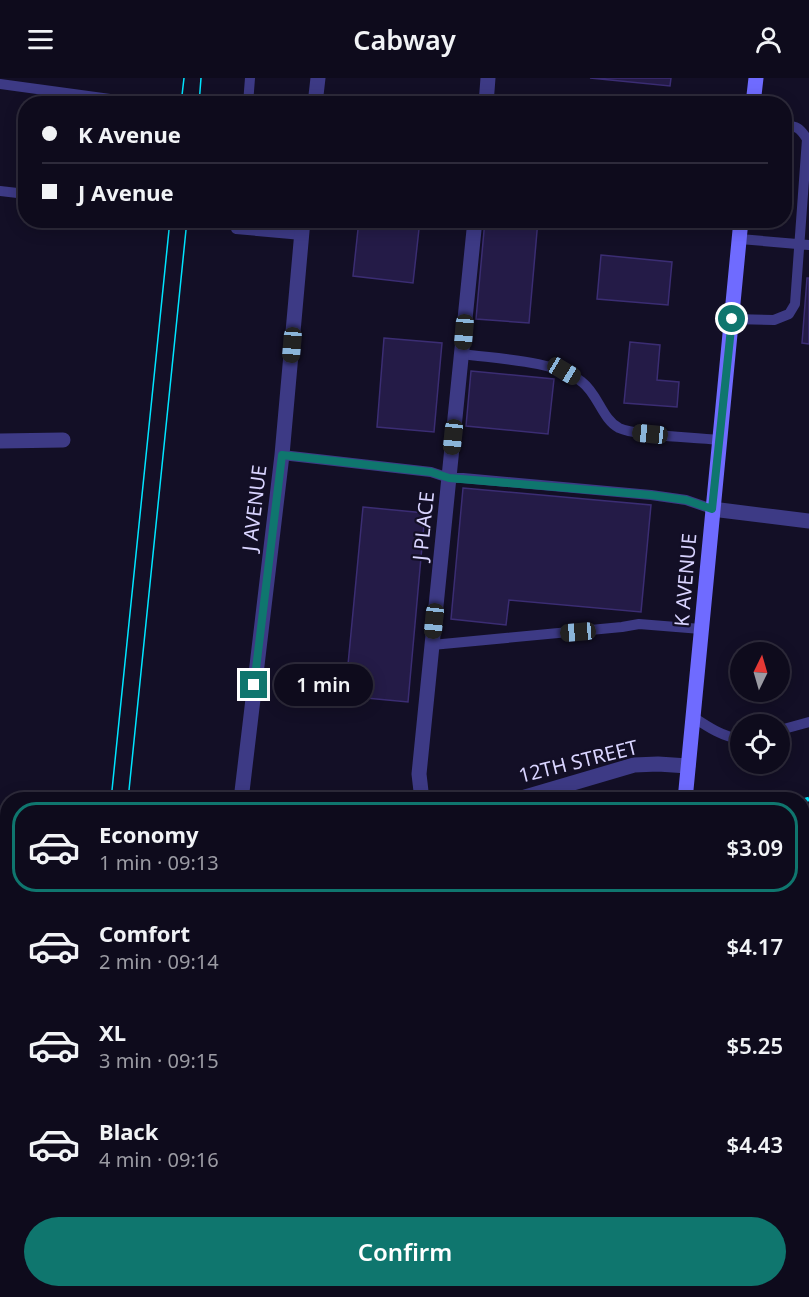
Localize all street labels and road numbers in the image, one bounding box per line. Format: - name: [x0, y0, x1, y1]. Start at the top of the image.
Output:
- street label: J AVENUE: [235, 463, 273, 555]
- street label: J PLACE: [406, 490, 440, 564]
- street label: K AVENUE: [667, 532, 703, 628]
- street label: 12TH STREET: [516, 733, 640, 789]

